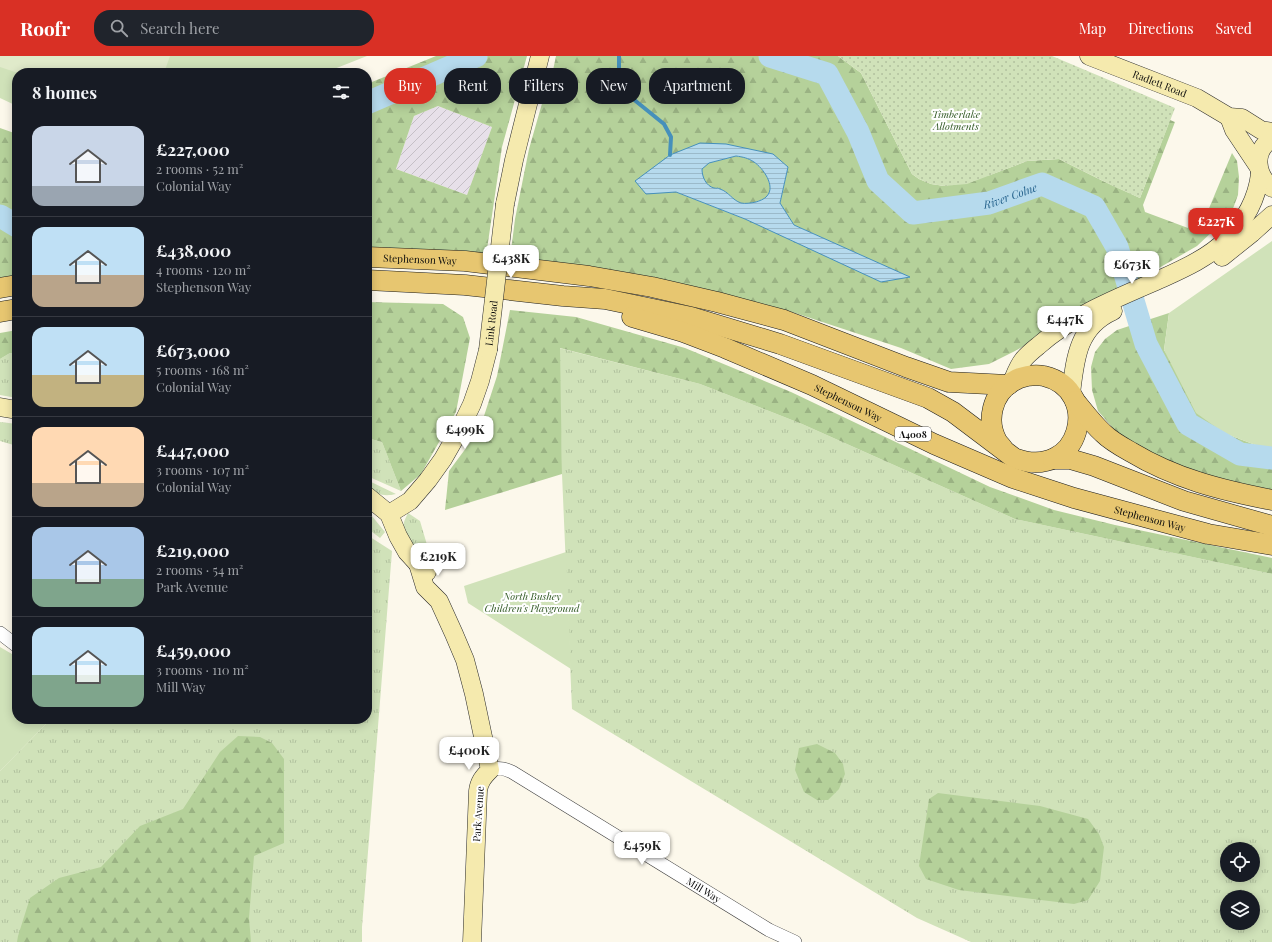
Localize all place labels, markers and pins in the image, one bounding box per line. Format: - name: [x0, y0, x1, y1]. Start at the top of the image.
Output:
- pin: £227K: [1188, 208, 1244, 242]
- pin: £438K: [483, 245, 539, 279]
- pin: £673K: [1104, 251, 1160, 285]
- pin: £447K: [1037, 306, 1093, 340]
- pin: £499K: [437, 416, 493, 450]
- pin: £219K: [410, 543, 466, 577]
- pin: £400K: [441, 737, 497, 771]
- pin: £459K: [614, 832, 670, 866]

